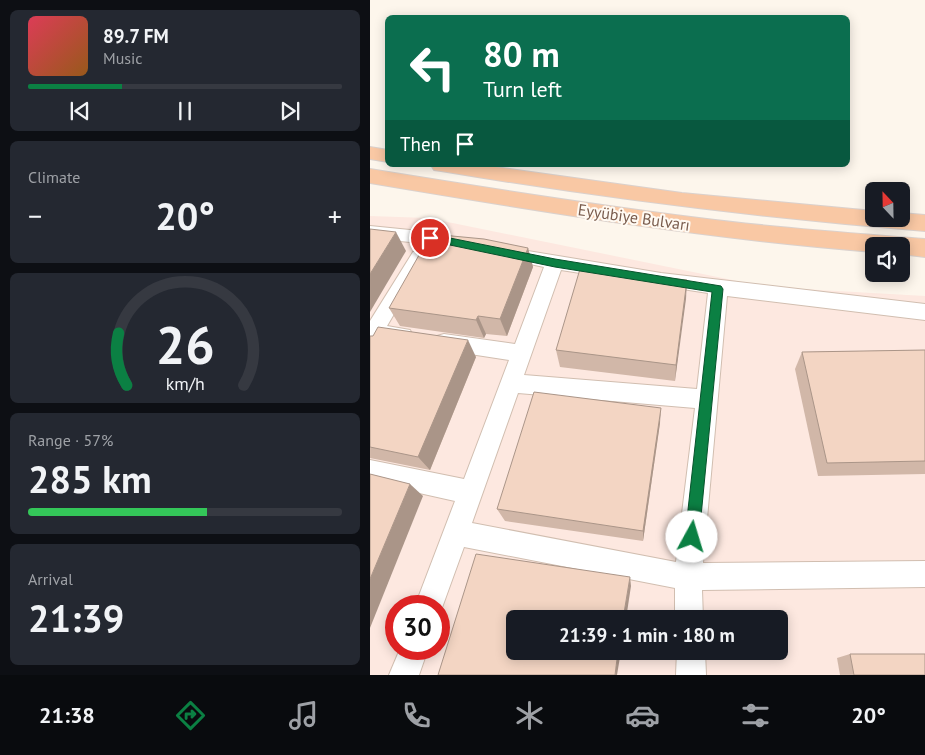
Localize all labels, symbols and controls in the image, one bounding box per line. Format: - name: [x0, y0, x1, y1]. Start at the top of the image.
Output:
- text: 89.7 FM: [103, 24, 169, 48]
- text: 80 m: [483, 31, 560, 77]
- icon: left: [400, 35, 465, 100]
- text: Music: [103, 48, 143, 68]
- text: Turn left: [483, 75, 562, 103]
- icon: previous: [66, 97, 94, 125]
- icon: pause: [171, 97, 199, 125]
- icon: next: [276, 97, 304, 125]
- icon: arrive: [451, 130, 479, 158]
- text: Then: [400, 132, 441, 156]
- text: Climate: [28, 167, 80, 187]
- north arrow: [865, 182, 910, 228]
- map controls: [865, 182, 910, 282]
- text: 20°: [155, 191, 215, 240]
- text: −: [28, 197, 42, 234]
- text: +: [328, 197, 342, 234]
- street label: Eyyübiye Bulvarı: [577, 199, 691, 235]
- pin: [409, 217, 451, 259]
- icon: arrive: [416, 224, 444, 252]
- button: sound: [865, 237, 910, 282]
- text: 26: [156, 311, 214, 378]
- text: km/h: [165, 372, 205, 395]
- text: Range · 57%: [28, 430, 113, 450]
- text: 285 km: [28, 454, 152, 503]
- position arrow: [665, 510, 717, 562]
- text: Arrival: [28, 569, 73, 589]
- text: 21:39: [28, 593, 124, 642]
- speed limit sign: 30: [385, 595, 450, 660]
- text: 21:39 · 1 min · 180 m: [559, 623, 735, 647]
- icon: directions: [173, 698, 208, 733]
- icon: music: [286, 698, 321, 733]
- icon: phone: [399, 698, 434, 733]
- icon: climate: [512, 698, 547, 733]
- icon: car: [625, 698, 660, 733]
- icon: filters: [738, 698, 773, 733]
- text: 21:38: [39, 701, 95, 729]
- text: 20°: [851, 701, 886, 729]

